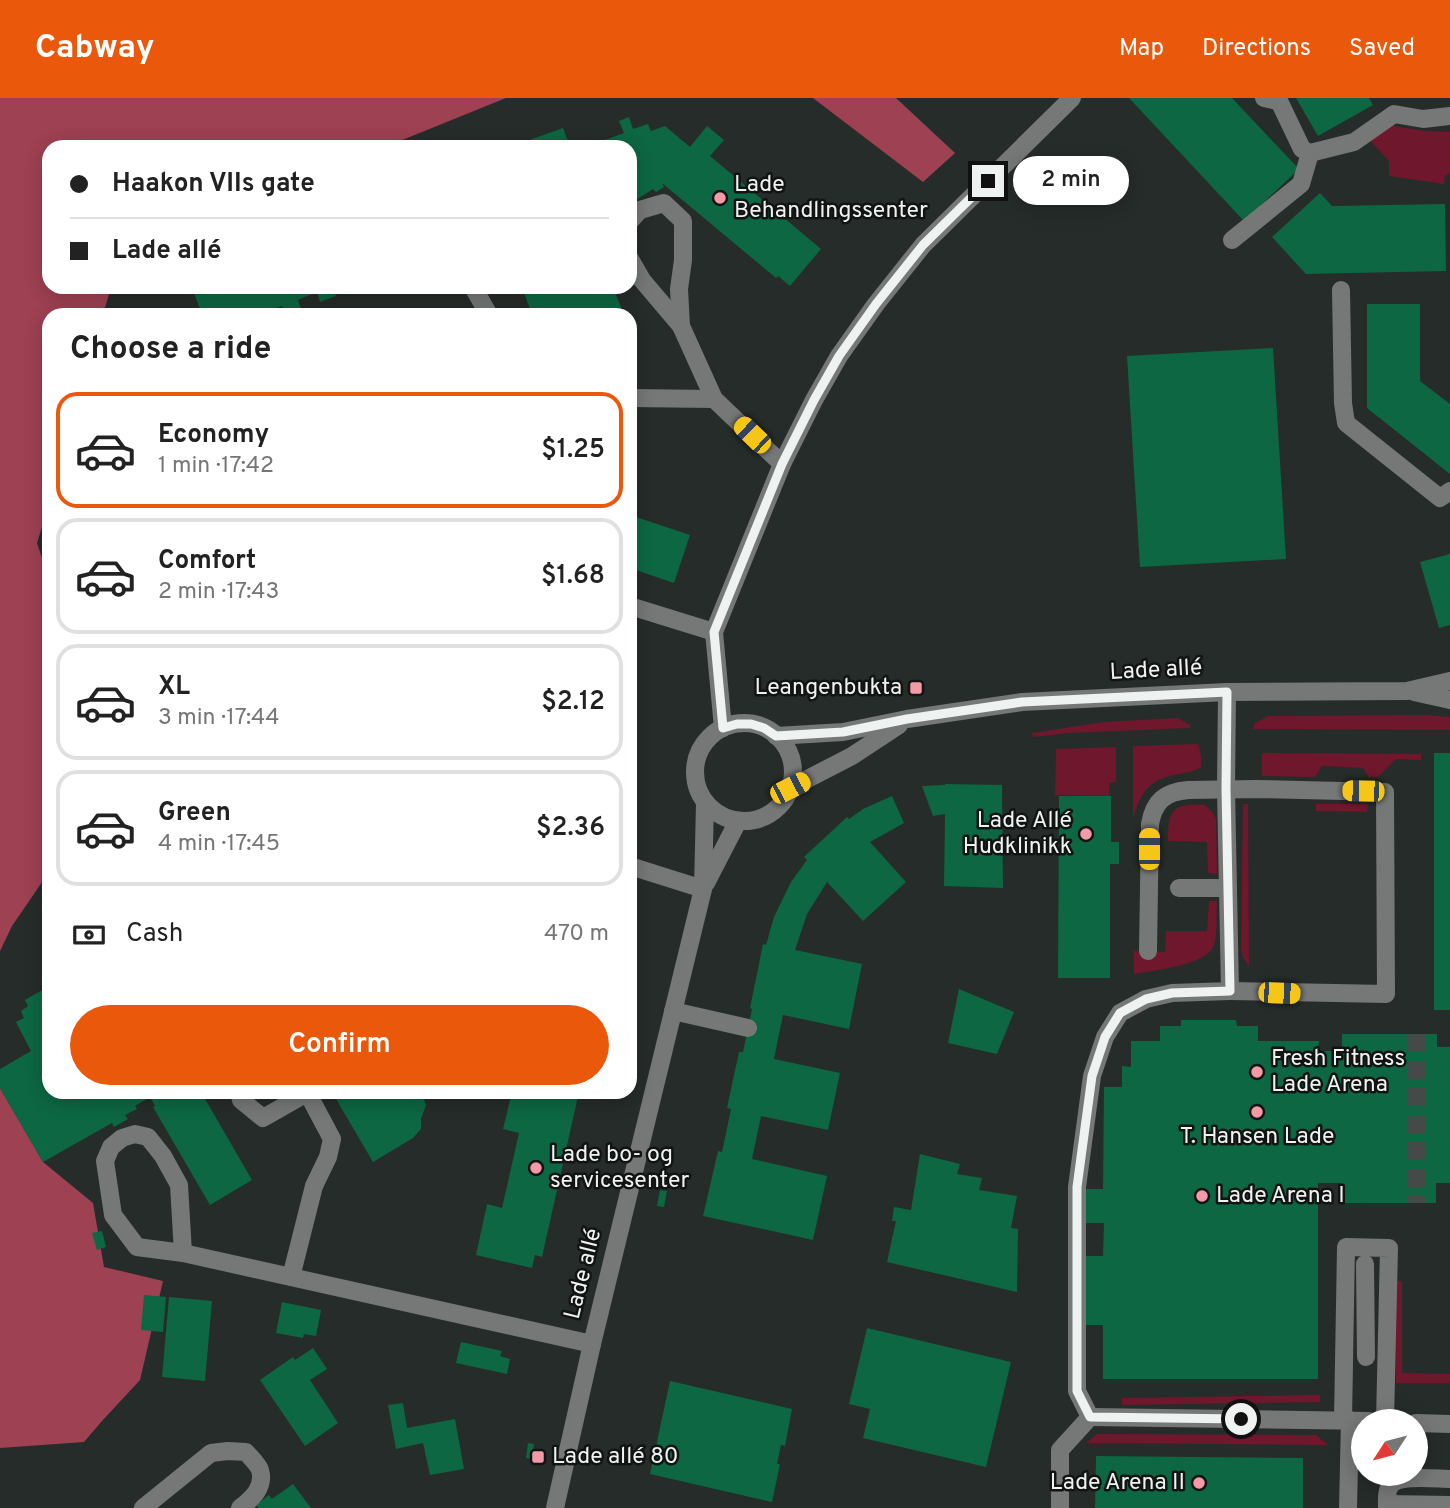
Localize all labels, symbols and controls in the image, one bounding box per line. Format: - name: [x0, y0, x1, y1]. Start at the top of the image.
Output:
- text: Cabway: [35, 28, 154, 70]
- text: Map: [1119, 34, 1164, 64]
- text: Directions: [1202, 34, 1311, 64]
- text: Saved: [1349, 34, 1415, 64]
- callout: 2 min: [1012, 156, 1128, 206]
- route end: [972, 165, 1004, 197]
- text: 2 min: [1041, 166, 1101, 195]
- text: Haakon VIIs gate: [112, 168, 315, 201]
- place label: Lade Behandlingssenter: [734, 171, 928, 226]
- marker: Lade Behandlingssenter: [712, 190, 728, 206]
- text: Lade allé: [112, 235, 221, 268]
- text: Choose a ride: [70, 330, 271, 370]
- car: [730, 413, 775, 457]
- icon: car: [74, 419, 137, 482]
- text: Economy: [158, 419, 269, 452]
- text: $1.25: [541, 434, 605, 467]
- text: 1 min · 17:42: [158, 452, 274, 481]
- icon: car: [74, 545, 137, 608]
- text: Comfort: [158, 545, 256, 578]
- text: $1.68: [541, 560, 605, 593]
- text: 2 min · 17:43: [158, 578, 279, 607]
- street label: Lade allé: [1109, 654, 1203, 688]
- icon: car: [74, 671, 137, 734]
- text: XL: [158, 671, 190, 704]
- place label: Leangenbukta: [754, 674, 902, 703]
- marker: Leangenbukta: [908, 680, 924, 696]
- text: $2.12: [541, 686, 605, 719]
- text: 3 min · 17:44: [158, 704, 280, 733]
- car: [767, 769, 814, 807]
- car: [1342, 780, 1385, 802]
- icon: car: [74, 797, 137, 860]
- text: Green: [158, 797, 231, 830]
- place label: Lade Allé Hudklinikk: [963, 807, 1072, 862]
- text: $2.36: [536, 812, 605, 845]
- marker: Lade Allé Hudklinikk: [1078, 826, 1094, 842]
- car: [1139, 828, 1160, 870]
- text: 4 min · 17:45: [158, 830, 280, 859]
- icon: cash: [70, 916, 108, 954]
- text: Cash: [126, 918, 183, 951]
- text: 470 m: [544, 920, 609, 949]
- car: [1258, 982, 1301, 1004]
- button: Confirm: [70, 1005, 609, 1085]
- place label: Fresh Fitness Lade Arena: [1271, 1045, 1405, 1100]
- marker: Fresh Fitness Lade Arena: [1249, 1064, 1265, 1080]
- marker: T. Hansen Lade: [1249, 1104, 1265, 1120]
- place label: T. Hansen Lade: [1180, 1123, 1334, 1152]
- place label: Lade bo- og servicesenter: [550, 1141, 690, 1196]
- marker: Lade bo- og servicesenter: [528, 1160, 544, 1176]
- place label: Lade Arena I: [1216, 1182, 1345, 1211]
- marker: Lade Arena I: [1194, 1188, 1210, 1204]
- street label: Lade allé: [559, 1226, 609, 1322]
- route start: [1225, 1403, 1257, 1435]
- north arrow: [1351, 1409, 1428, 1486]
- map controls: [1351, 1409, 1428, 1486]
- place label: Lade allé 80: [552, 1443, 679, 1472]
- marker: Lade allé 80: [530, 1449, 546, 1465]
- place label: Lade Arena II: [1050, 1469, 1185, 1498]
- marker: Lade Arena II: [1191, 1475, 1207, 1491]

